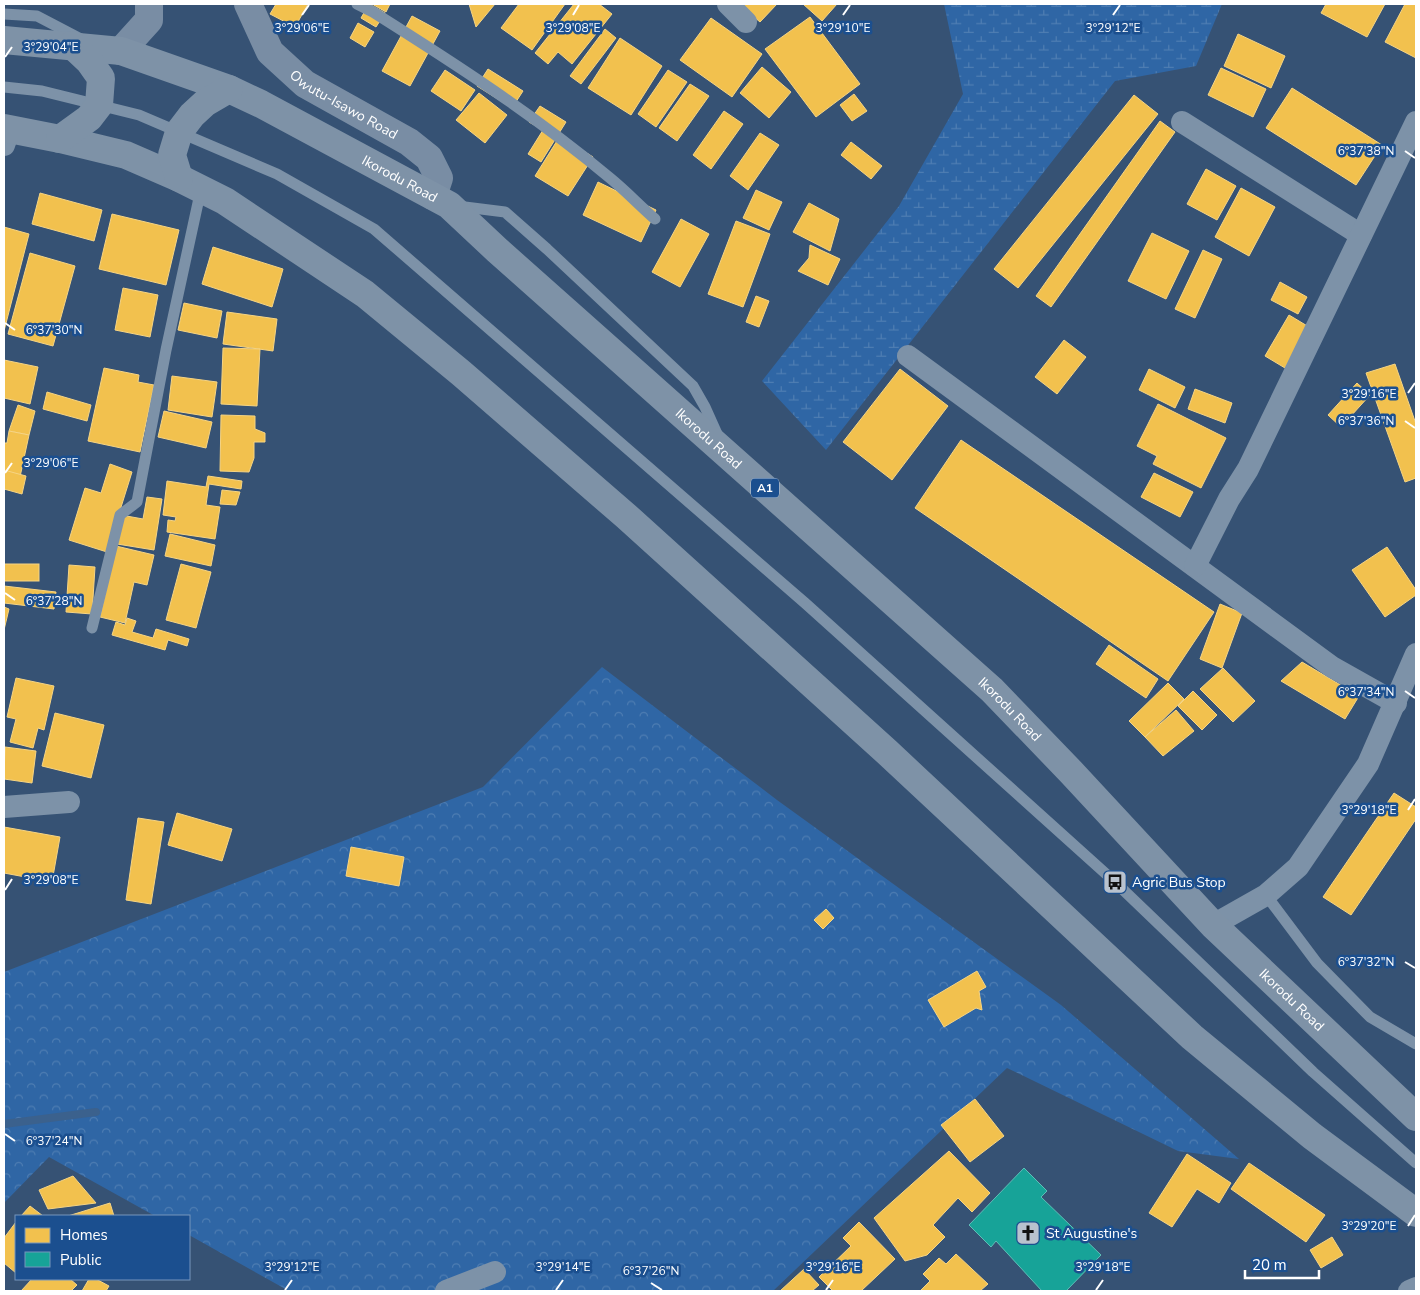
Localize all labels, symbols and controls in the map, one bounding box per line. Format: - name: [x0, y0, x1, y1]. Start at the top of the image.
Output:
- text: 3°29'06"E: [275, 20, 329, 36]
- text: 3°29'08"E: [546, 20, 600, 36]
- text: 3°29'10"E: [816, 20, 870, 36]
- text: 3°29'12"E: [1086, 20, 1140, 36]
- text: 3°29'04"E: [24, 39, 78, 55]
- street label: Owutu-Isawo Road: [285, 66, 401, 144]
- text: 6°37'38"N: [1338, 143, 1394, 159]
- street label: Ikorodu Road: [358, 151, 441, 207]
- text: 6°37'30"N: [26, 322, 82, 338]
- text: 3°29'16"E: [1342, 386, 1396, 402]
- street label: Ikorodu Road: [671, 404, 746, 473]
- text: 6°37'36"N: [1338, 413, 1394, 429]
- text: 3°29'06"E: [24, 455, 78, 471]
- road number: A1: [751, 478, 779, 498]
- text: 6°37'28"N: [26, 593, 82, 609]
- street label: Ikorodu Road: [974, 673, 1045, 746]
- text: 6°37'34"N: [1338, 684, 1394, 700]
- text: 3°29'18"E: [1342, 802, 1396, 818]
- bus stop icon: Agric Bus Stop: [1102, 869, 1128, 895]
- text: 3°29'08"E: [24, 872, 78, 888]
- place label: Agric Bus Stop: [1132, 873, 1226, 892]
- text: 6°37'32"N: [1338, 954, 1394, 970]
- street label: Ikorodu Road: [1255, 964, 1328, 1035]
- text: 6°37'24"N: [26, 1133, 82, 1149]
- legend: [15, 1215, 190, 1280]
- text: 3°29'20"E: [1342, 1218, 1396, 1234]
- church icon: St Augustine's: [1015, 1220, 1041, 1246]
- place label: St Augustine's: [1046, 1224, 1138, 1243]
- text: Homes: [60, 1225, 108, 1245]
- scale bar: [1245, 1248, 1319, 1280]
- text: Public: [60, 1250, 101, 1270]
- text: 20 m: [1252, 1255, 1287, 1275]
- text: 3°29'12"E: [265, 1259, 319, 1275]
- text: 3°29'14"E: [536, 1259, 590, 1275]
- text: 3°29'16"E: [806, 1259, 860, 1275]
- text: 3°29'18"E: [1076, 1259, 1130, 1275]
- text: 6°37'26"N: [623, 1263, 679, 1279]

